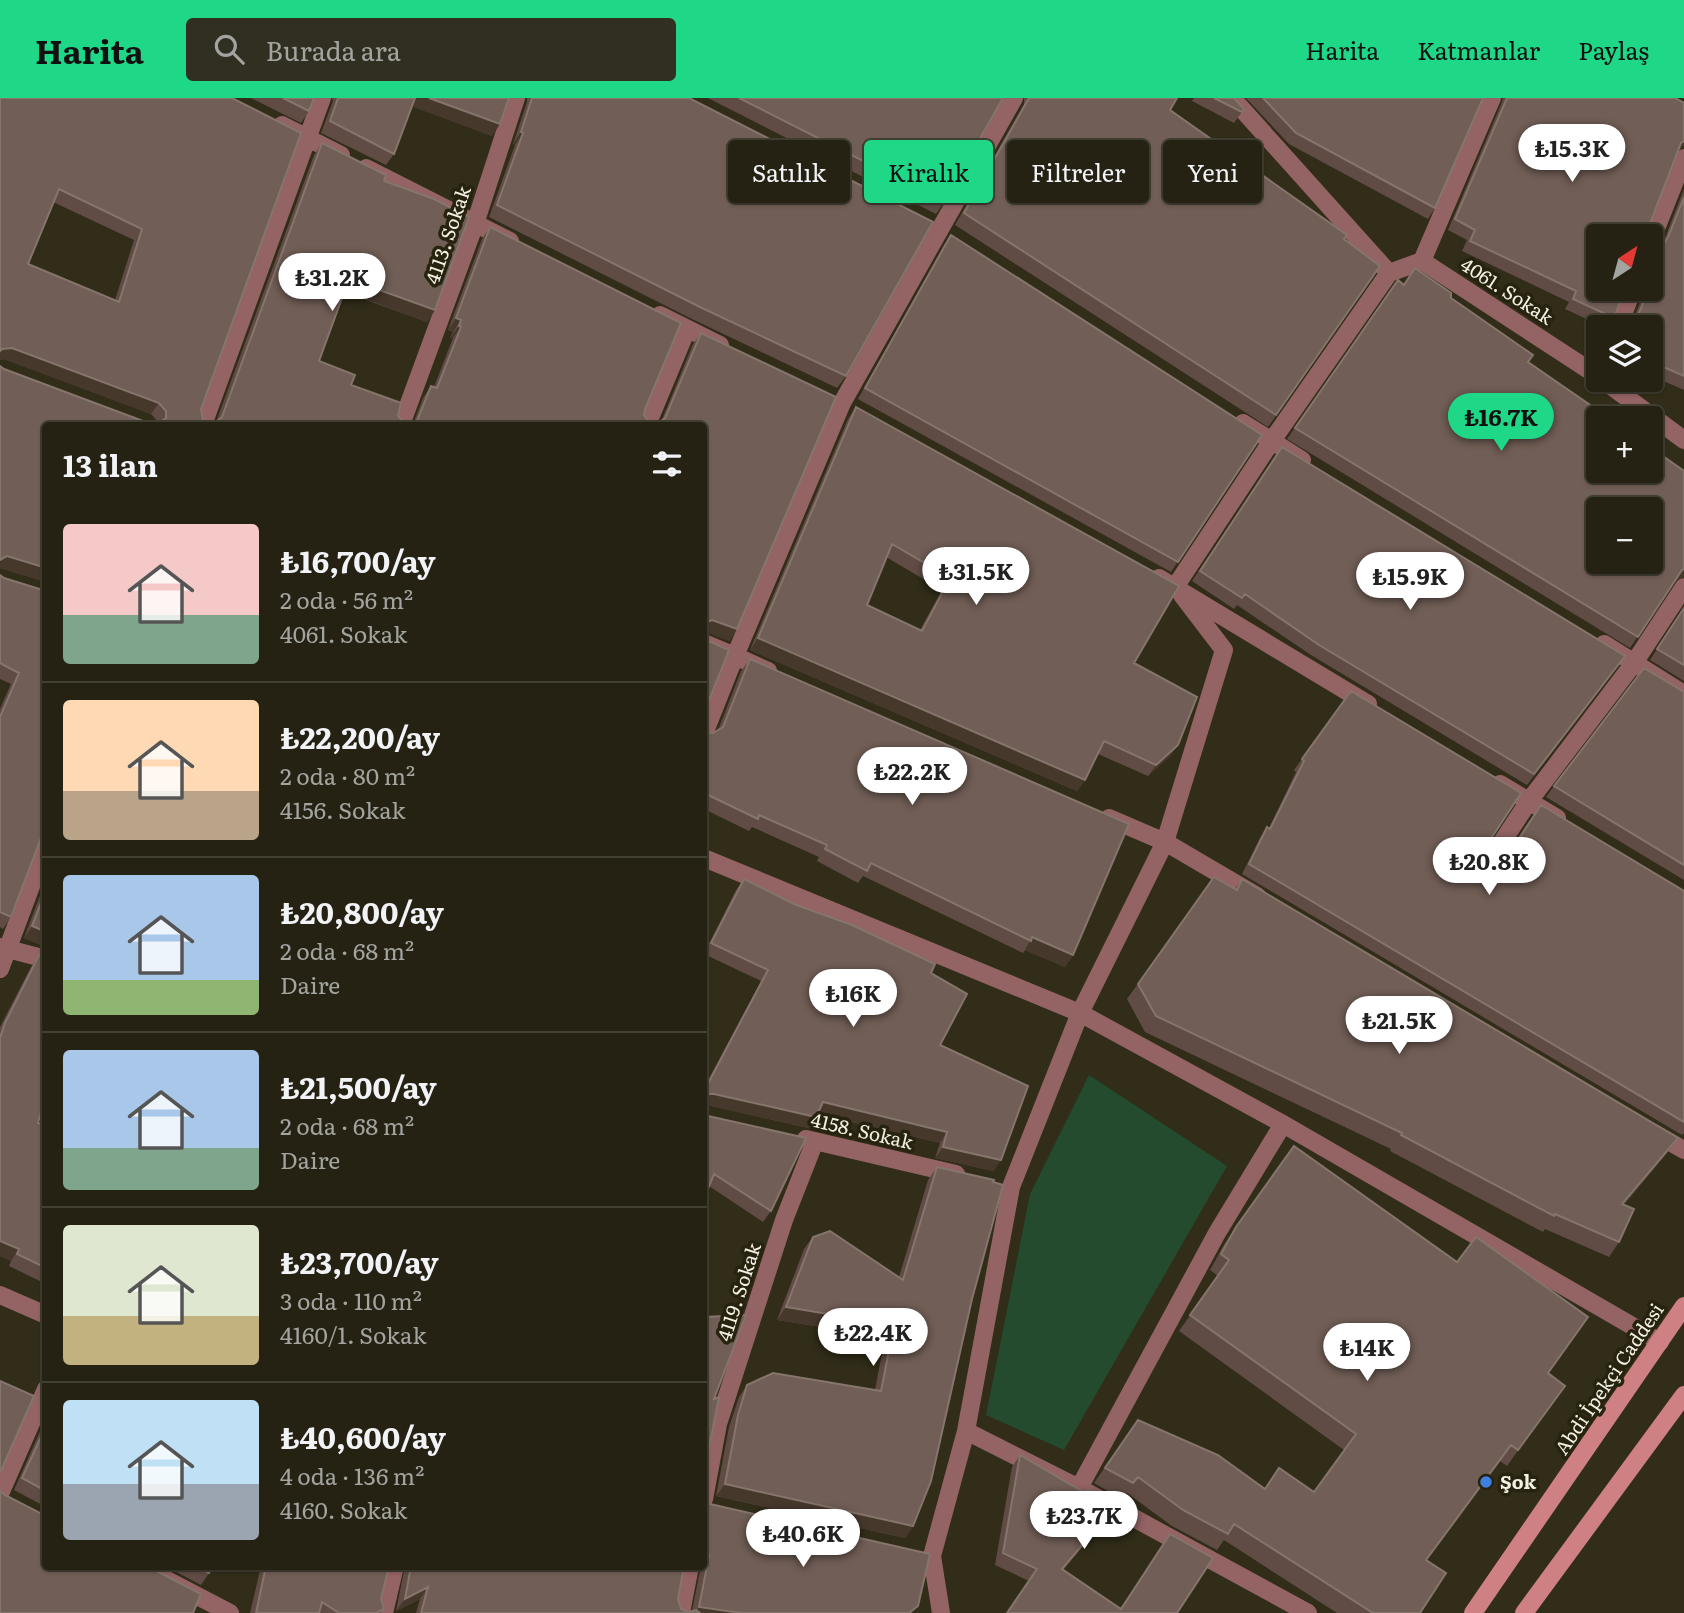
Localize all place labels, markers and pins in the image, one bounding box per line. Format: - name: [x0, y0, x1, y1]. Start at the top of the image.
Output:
- pin: ₺15.3K: [1515, 125, 1629, 184]
- pin: ₺31.2K: [275, 254, 389, 313]
- pin: ₺16.7K: [1444, 394, 1558, 453]
- pin: ₺31.5K: [919, 547, 1033, 607]
- pin: ₺15.9K: [1353, 552, 1467, 612]
- pin: ₺22.2K: [855, 748, 969, 807]
- pin: ₺20.8K: [1432, 838, 1546, 897]
- pin: ₺16K: [812, 970, 894, 1029]
- pin: ₺21.5K: [1342, 996, 1456, 1056]
- pin: ₺22.4K: [816, 1308, 930, 1368]
- pin: ₺14K: [1326, 1324, 1408, 1383]
- place label: Şok: [1500, 1467, 1536, 1495]
- marker: Şok: [1478, 1474, 1494, 1490]
- pin: ₺23.7K: [1027, 1492, 1141, 1551]
- pin: ₺40.6K: [746, 1510, 860, 1569]

